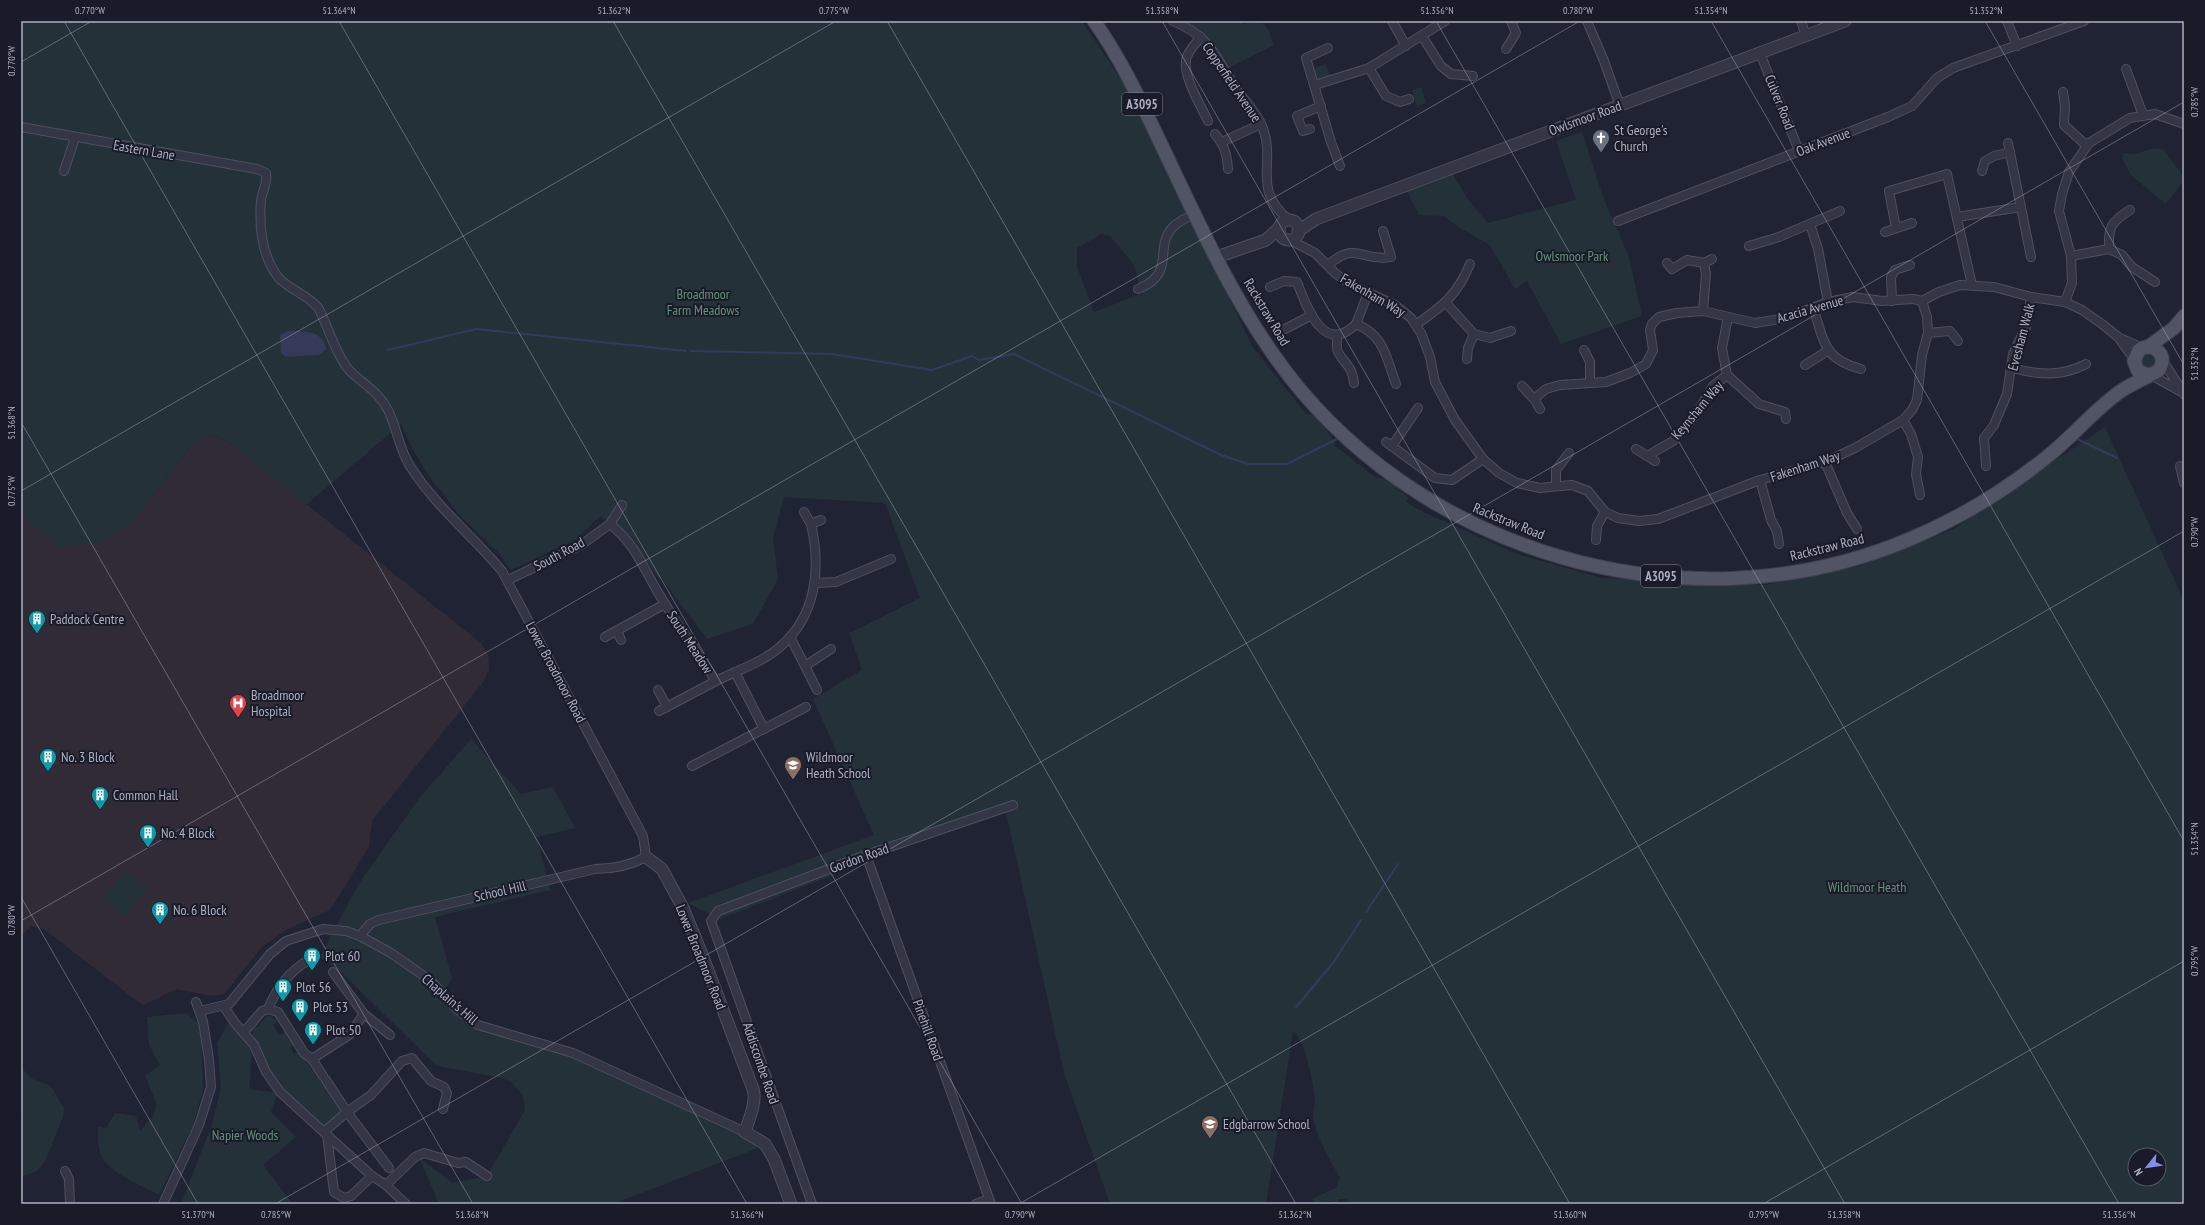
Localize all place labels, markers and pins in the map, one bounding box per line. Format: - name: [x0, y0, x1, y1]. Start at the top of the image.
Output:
- place label: St George's Church: [1614, 121, 1668, 155]
- church icon: St George's Church: [1591, 128, 1611, 153]
- building icon: Paddock Centre: [27, 609, 47, 634]
- place label: Paddock Centre: [50, 610, 124, 628]
- place label: Broadmoor Hospital: [251, 686, 304, 720]
- hospital icon: Broadmoor Hospital: [228, 693, 248, 718]
- building icon: No. 3 Block: [38, 747, 58, 772]
- place label: No. 3 Block: [61, 748, 115, 766]
- place label: Wildmoor Heath School: [806, 748, 871, 782]
- school or university icon: Wildmoor Heath School: [783, 755, 803, 780]
- building icon: Common Hall: [90, 785, 110, 810]
- place label: Common Hall: [113, 786, 179, 804]
- building icon: No. 4 Block: [138, 823, 158, 848]
- place label: No. 4 Block: [161, 824, 215, 842]
- building icon: No. 6 Block: [150, 900, 170, 925]
- place label: No. 6 Block: [173, 901, 227, 919]
- building icon: Plot 60: [302, 946, 322, 971]
- place label: Plot 60: [325, 947, 360, 965]
- building icon: Plot 56: [273, 977, 293, 1002]
- place label: Plot 56: [296, 978, 331, 996]
- building icon: Plot 53: [290, 997, 310, 1022]
- place label: Plot 53: [313, 998, 348, 1016]
- building icon: Plot 50: [303, 1020, 323, 1045]
- place label: Plot 50: [326, 1021, 361, 1039]
- school or university icon: Edgbarrow School: [1200, 1114, 1220, 1139]
- place label: Edgbarrow School: [1223, 1115, 1311, 1133]

